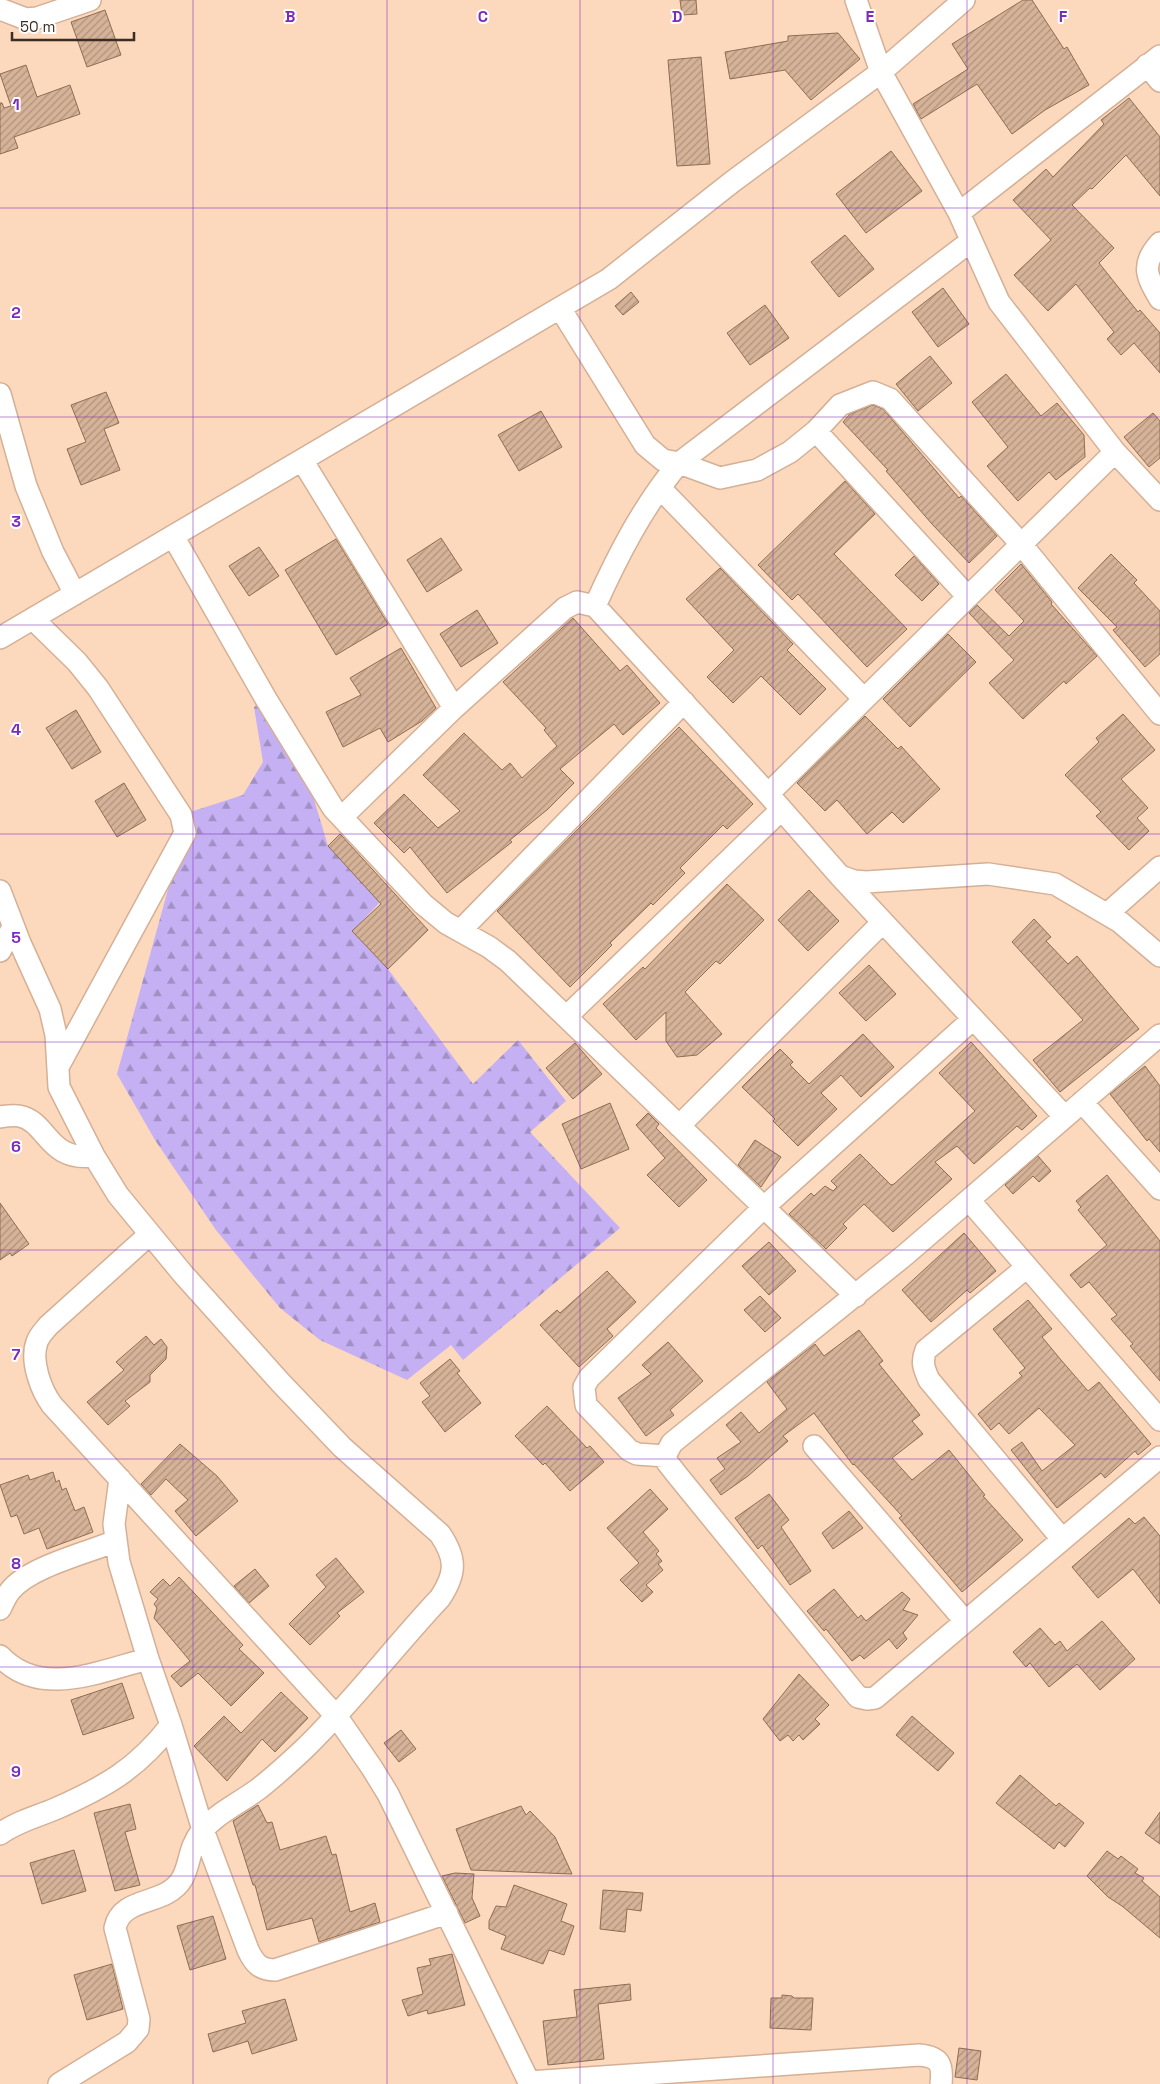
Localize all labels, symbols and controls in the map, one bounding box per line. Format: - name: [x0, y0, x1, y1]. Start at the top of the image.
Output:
- text: B: [285, 6, 295, 27]
- text: C: [478, 6, 488, 27]
- text: D: [672, 6, 682, 27]
- text: E: [866, 6, 875, 27]
- text: F: [1059, 6, 1068, 27]
- scale bar: [12, 10, 135, 42]
- text: 50 m: [20, 17, 55, 36]
- text: 1: [12, 94, 20, 115]
- text: 2: [11, 302, 21, 323]
- text: 3: [11, 511, 21, 532]
- text: 4: [11, 719, 21, 740]
- text: 5: [11, 927, 21, 948]
- text: 6: [11, 1136, 21, 1157]
- text: 7: [12, 1344, 21, 1365]
- text: 8: [11, 1553, 21, 1574]
- text: 9: [11, 1761, 21, 1782]

